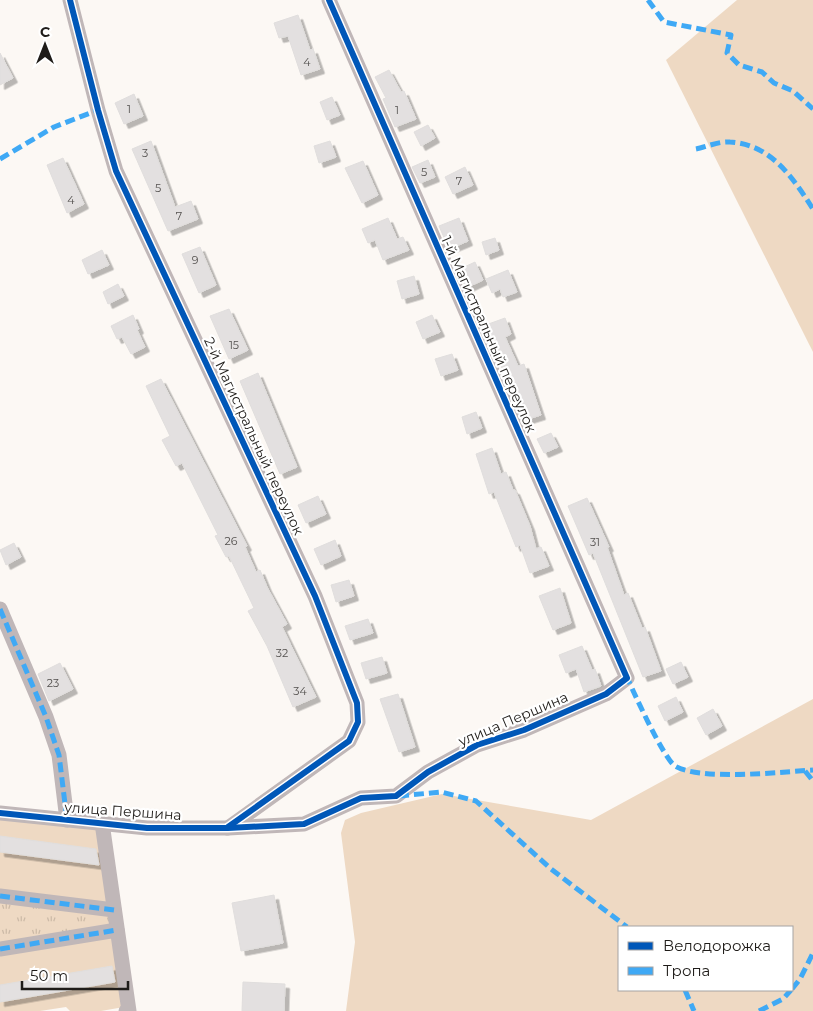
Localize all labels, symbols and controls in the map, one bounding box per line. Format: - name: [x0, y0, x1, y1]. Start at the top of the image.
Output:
- north arrow: [20, 20, 70, 70]
- text: С: [40, 23, 50, 41]
- house number: 4: [303, 55, 311, 69]
- house number: 1: [127, 102, 131, 116]
- house number: 1: [395, 103, 399, 117]
- house number: 3: [142, 146, 148, 160]
- house number: 5: [421, 165, 427, 179]
- house number: 7: [456, 174, 462, 188]
- house number: 5: [155, 181, 161, 195]
- house number: 4: [67, 193, 75, 207]
- house number: 7: [176, 209, 182, 223]
- street label: 1-й Магистральный переулок: [437, 233, 541, 435]
- house number: 9: [192, 253, 199, 267]
- street label: 2-й Магистральный переулок: [200, 334, 308, 538]
- house number: 15: [229, 338, 239, 352]
- house number: 26: [225, 534, 238, 548]
- house number: 31: [590, 535, 600, 549]
- house number: 32: [276, 646, 288, 660]
- house number: 23: [47, 676, 59, 690]
- house number: 34: [293, 684, 307, 698]
- street label: улица Першина: [455, 688, 571, 751]
- street label: улица Першина: [63, 798, 182, 824]
- legend: [618, 926, 793, 991]
- text: Велодорожка: [663, 936, 771, 955]
- scale bar: [22, 958, 129, 990]
- text: Тропа: [663, 961, 710, 980]
- text: 50 m: [30, 966, 68, 985]

